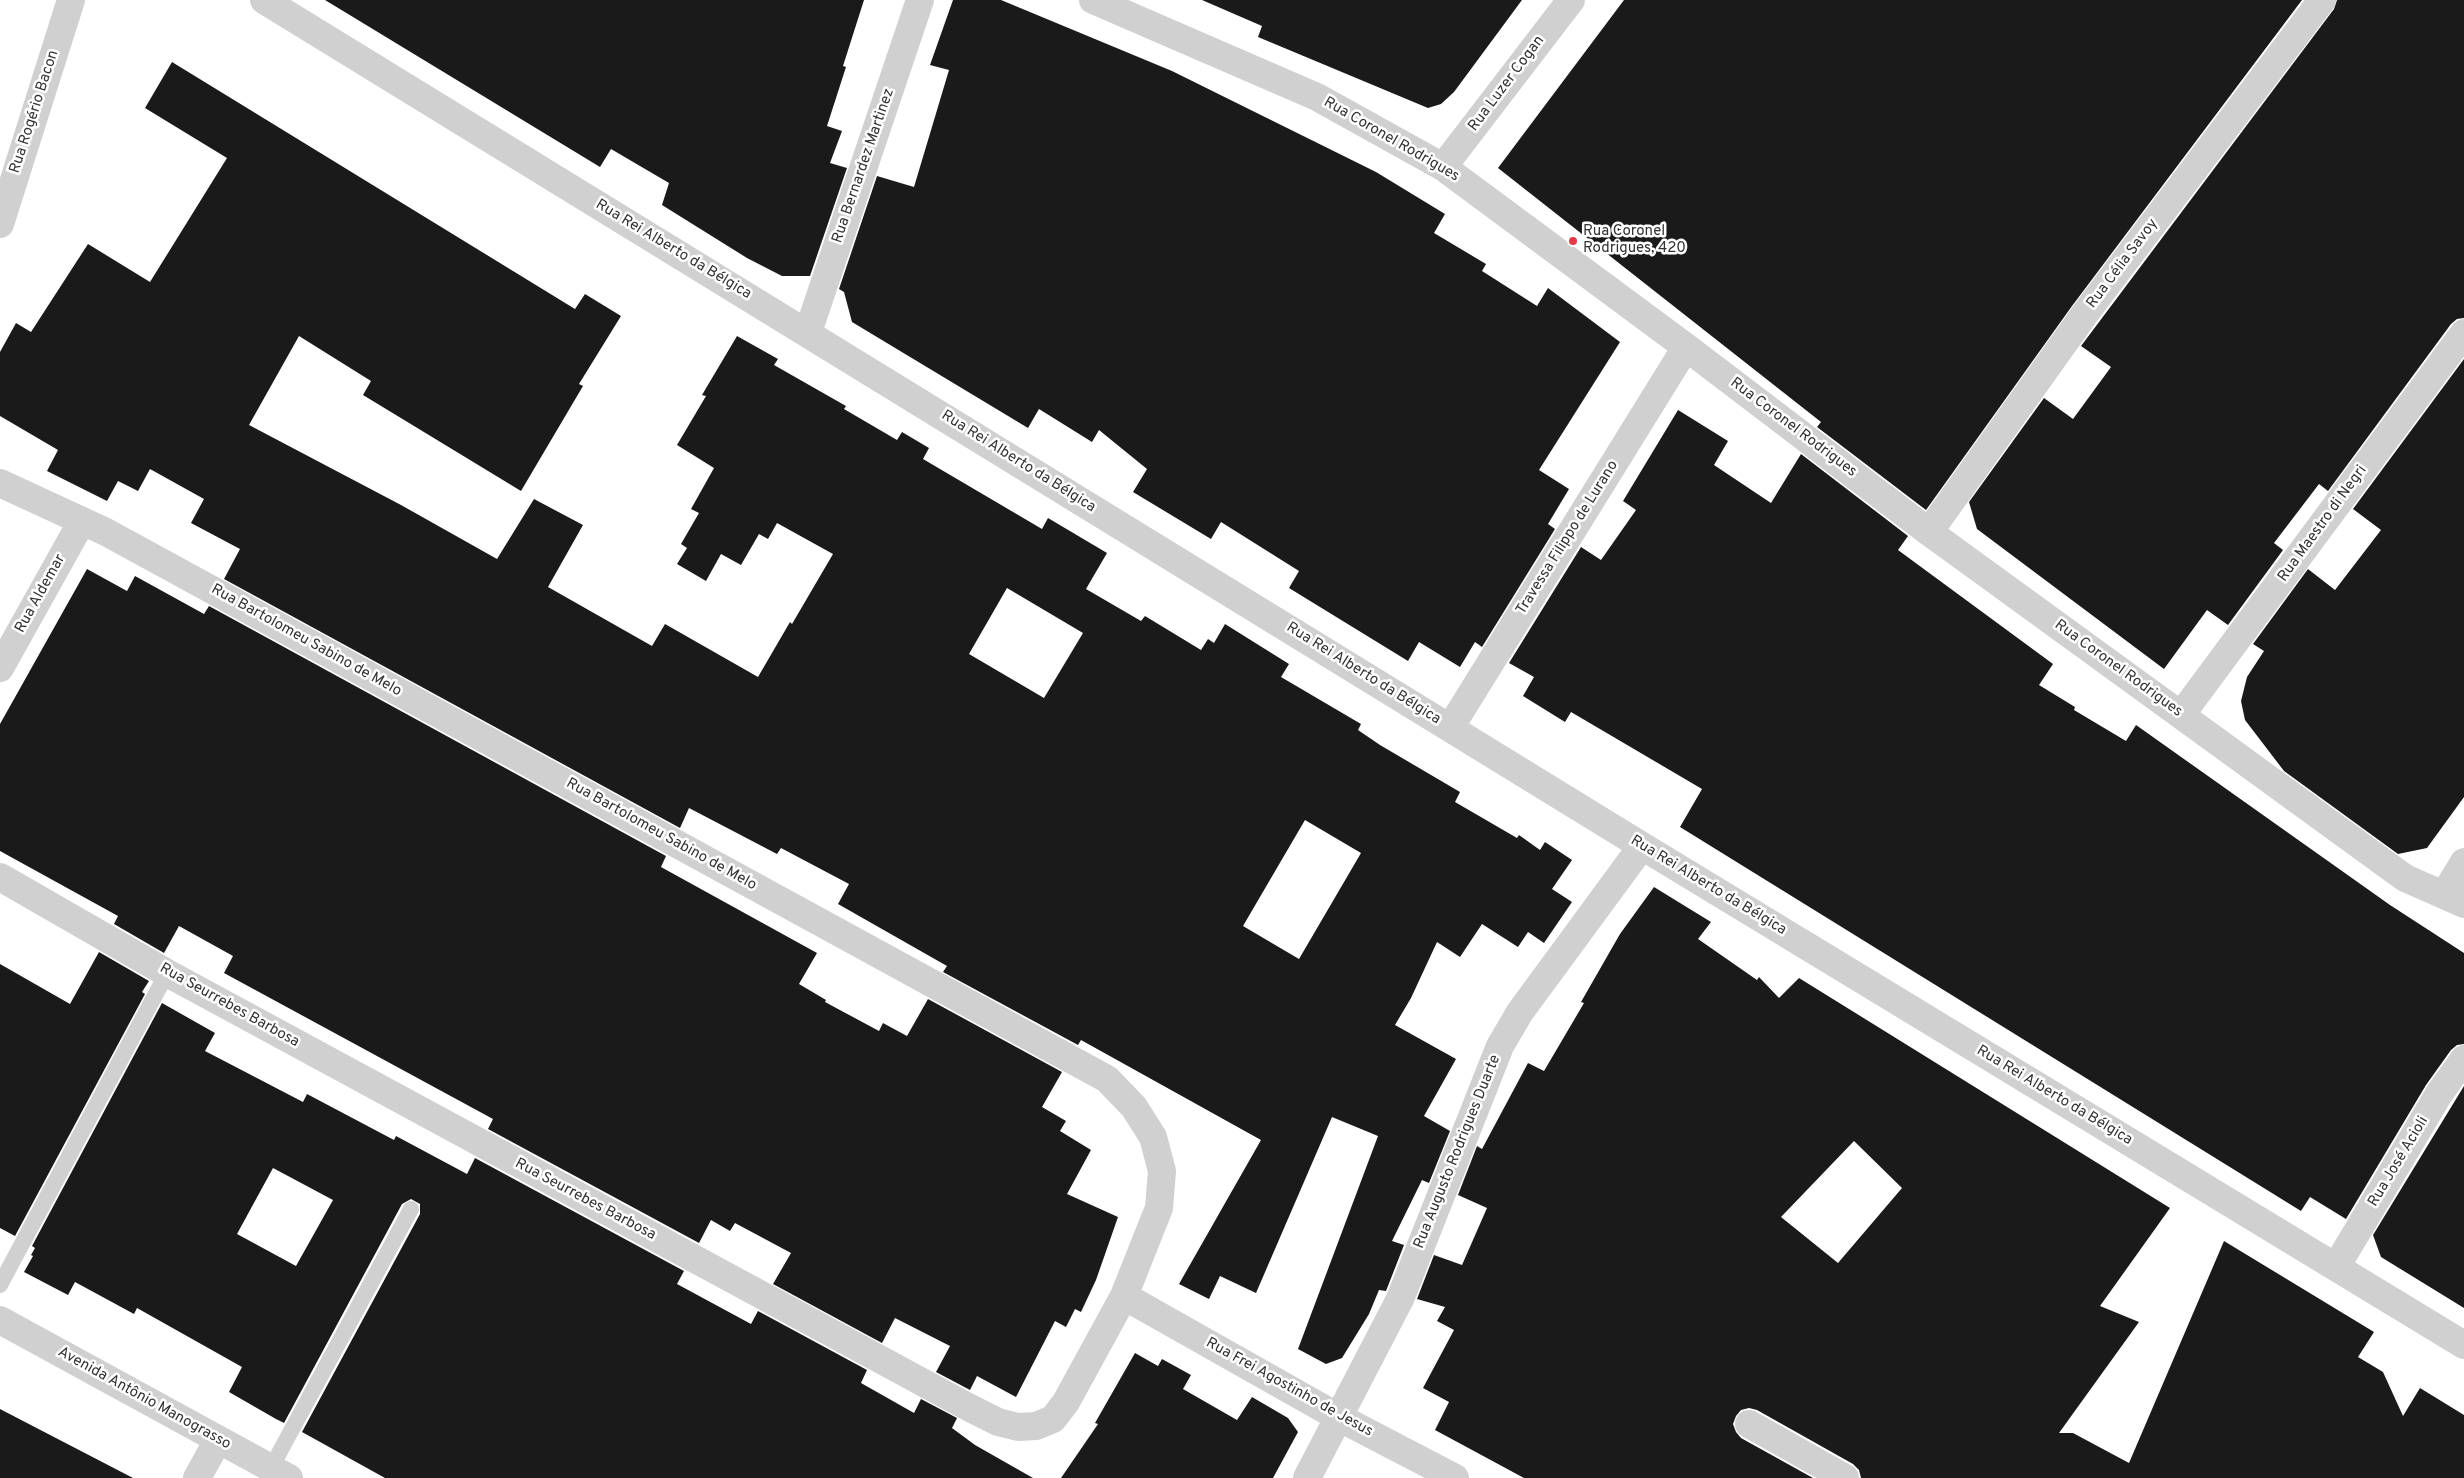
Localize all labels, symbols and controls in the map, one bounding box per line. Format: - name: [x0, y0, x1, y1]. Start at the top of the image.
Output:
- street label: Rua Luzer Cogan: [1465, 33, 1549, 135]
- street label: Rua Rogério Bacon: [7, 48, 63, 176]
- street label: Rua Bernardez Martinez: [829, 86, 899, 246]
- street label: Rua Coronel Rodrigues: [1320, 94, 1462, 186]
- street label: Rua Rei Alberto da Bélgica: [592, 196, 754, 304]
- street label: Rua Célia Savoy: [2083, 216, 2163, 312]
- place label: Rua Coronel Rodrigues, 420: [1583, 223, 1686, 258]
- marker: Rua Coronel Rodrigues, 420: [1567, 235, 1579, 247]
- street label: Rua Coronel Rodrigues: [1726, 375, 1860, 481]
- street label: Rua Rei Alberto da Bélgica: [938, 407, 1098, 517]
- street label: Travessa Filippo de Lurano: [1513, 458, 1623, 618]
- street label: Rua Maestro di Negri: [2275, 462, 2371, 586]
- street label: Rua Aldemar: [12, 552, 70, 636]
- street label: Rua Bartolomeu Sabino de Melo: [208, 581, 404, 701]
- street label: Rua Coronel Rodrigues: [2051, 617, 2185, 721]
- street label: Rua Rei Alberto da Bélgica: [1283, 619, 1443, 729]
- street label: Rua Bartolomeu Sabino de Melo: [563, 775, 759, 895]
- street label: Rua Rei Alberto da Bélgica: [1627, 832, 1789, 940]
- street label: Rua Seurrebes Barbosa: [156, 960, 302, 1052]
- street label: Rua Rei Alberto da Bélgica: [1973, 1042, 2135, 1150]
- street label: Rua Augusto Rodrigues Duarte: [1411, 1052, 1505, 1252]
- street label: Rua José Acioli: [2365, 1114, 2433, 1210]
- street label: Rua Seurrebes Barbosa: [511, 1155, 659, 1245]
- street label: Rua Frei Agostinho de Jesus: [1202, 1335, 1376, 1441]
- street label: Avenida Antônio Manograsso: [54, 1344, 234, 1454]

